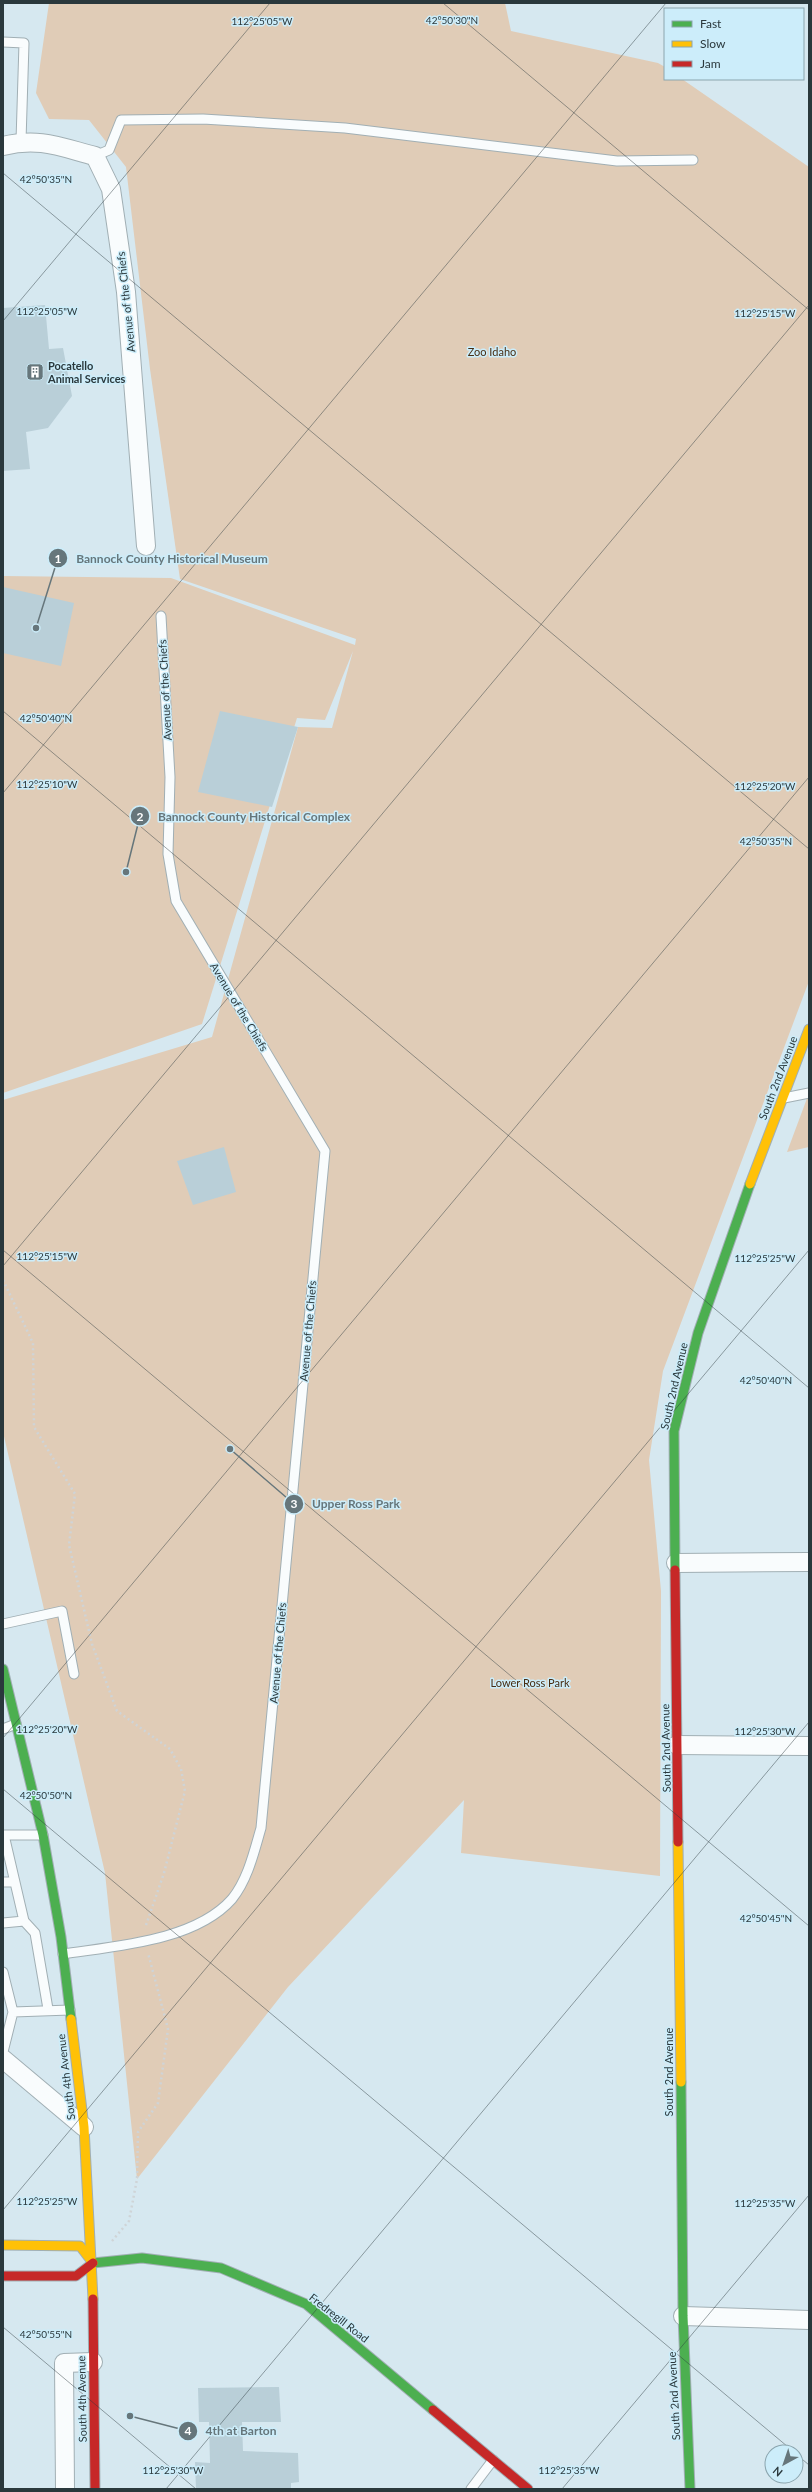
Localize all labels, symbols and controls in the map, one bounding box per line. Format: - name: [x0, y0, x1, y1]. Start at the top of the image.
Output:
- legend: [664, 8, 804, 80]
- text: 42°50'30"N: [426, 14, 478, 26]
- text: 112°25'05"W: [232, 15, 293, 27]
- text: Fast: [700, 16, 722, 31]
- text: Slow: [700, 36, 726, 51]
- text: Jam: [700, 56, 721, 71]
- text: 42°50'35"N: [20, 173, 72, 185]
- street label: Avenue of the Chiefs: [114, 251, 137, 353]
- text: 112°25'05"W: [17, 305, 78, 317]
- text: 112°25'15"W: [735, 307, 796, 319]
- park label: Zoo Idaho: [468, 345, 516, 358]
- place label: Pocatello Animal Services: [47, 359, 126, 385]
- building icon: Pocatello Animal Services: [25, 362, 45, 382]
- callout: Bannock County Historical Museum: [48, 546, 276, 570]
- text: 1: [55, 551, 62, 566]
- text: Bannock County Historical Museum: [76, 551, 268, 566]
- street label: Avenue of the Chiefs: [155, 639, 174, 741]
- text: 42°50'40"N: [20, 712, 72, 724]
- text: 112°25'10"W: [17, 778, 78, 790]
- text: 112°25'20"W: [735, 780, 796, 792]
- callout: Bannock County Historical Complex: [130, 804, 358, 828]
- text: 2: [137, 809, 144, 824]
- text: Bannock County Historical Complex: [158, 809, 351, 824]
- text: 42°50'35"N: [740, 835, 792, 847]
- street label: Avenue of the Chiefs: [208, 960, 271, 1054]
- street label: South 2nd Avenue: [756, 1034, 800, 1122]
- text: 112°25'15"W: [17, 1250, 78, 1262]
- text: 112°25'25"W: [735, 1252, 796, 1264]
- street label: Avenue of the Chiefs: [297, 1280, 318, 1382]
- street label: South 2nd Avenue: [657, 1341, 690, 1431]
- text: 42°50'40"N: [740, 1374, 792, 1386]
- callout: Upper Ross Park: [284, 1492, 408, 1516]
- text: 3: [291, 1496, 298, 1511]
- text: Upper Ross Park: [312, 1496, 400, 1511]
- street label: Avenue of the Chiefs: [267, 1602, 288, 1704]
- park label: Lower Ross Park: [491, 1676, 570, 1689]
- street label: South 2nd Avenue: [658, 1703, 673, 1792]
- text: 112°25'20"W: [17, 1723, 78, 1735]
- text: 112°25'30"W: [735, 1725, 796, 1737]
- text: 42°50'50"N: [20, 1789, 72, 1801]
- text: 42°50'45"N: [740, 1912, 792, 1924]
- street label: South 2nd Avenue: [662, 2027, 675, 2116]
- street label: South 4th Avenue: [54, 2033, 77, 2121]
- text: 112°25'25"W: [17, 2195, 78, 2207]
- text: 112°25'35"W: [735, 2197, 796, 2209]
- street label: Fredregill Road: [307, 2290, 372, 2345]
- text: 42°50'55"N: [20, 2328, 72, 2340]
- street label: South 2nd Avenue: [665, 2351, 682, 2441]
- street label: South 4th Avenue: [74, 2355, 89, 2442]
- callout: 4th at Barton: [178, 2419, 285, 2443]
- text: 4: [185, 2423, 192, 2438]
- text: 4th at Barton: [206, 2423, 277, 2438]
- north arrow: [764, 2444, 804, 2484]
- text: 112°25'30"W: [143, 2464, 204, 2476]
- text: 112°25'35"W: [539, 2464, 600, 2476]
- text: N: [770, 2464, 785, 2480]

